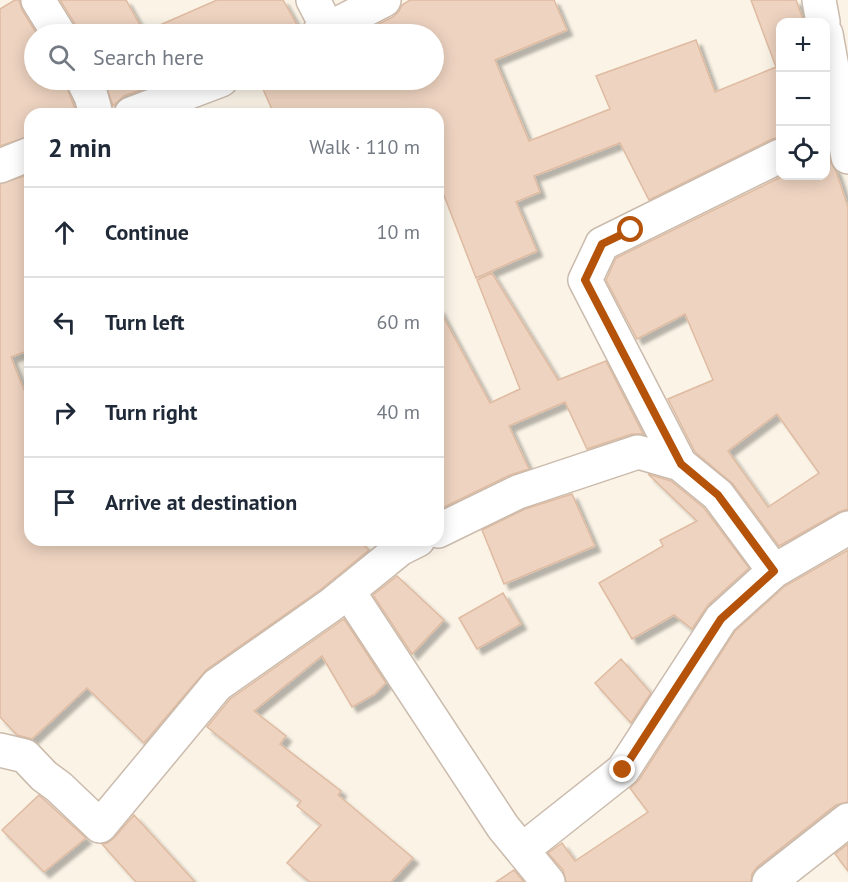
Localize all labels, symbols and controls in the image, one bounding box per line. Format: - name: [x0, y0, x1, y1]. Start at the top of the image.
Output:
- map controls: [776, 18, 830, 180]
- button: +: [776, 18, 830, 72]
- search box: [24, 24, 444, 90]
- icon: search: [45, 41, 78, 74]
- text: Search here: [93, 43, 204, 71]
- button: −: [776, 72, 830, 126]
- button: locate: [776, 126, 830, 180]
- text: 2 min: [48, 131, 111, 164]
- text: Walk · 110 m: [309, 134, 420, 160]
- icon: ahead: [48, 216, 81, 249]
- route start: [617, 216, 643, 242]
- text: Continue: [105, 218, 189, 246]
- text: 10 m: [377, 219, 420, 245]
- icon: left: [48, 306, 81, 339]
- text: Turn left: [105, 308, 185, 336]
- text: 60 m: [377, 309, 420, 335]
- icon: right: [48, 396, 81, 429]
- text: Turn right: [105, 398, 197, 426]
- text: 40 m: [377, 399, 420, 425]
- icon: arrive: [48, 486, 81, 519]
- text: Arrive at destination: [105, 488, 297, 516]
- route end: [609, 756, 635, 782]

